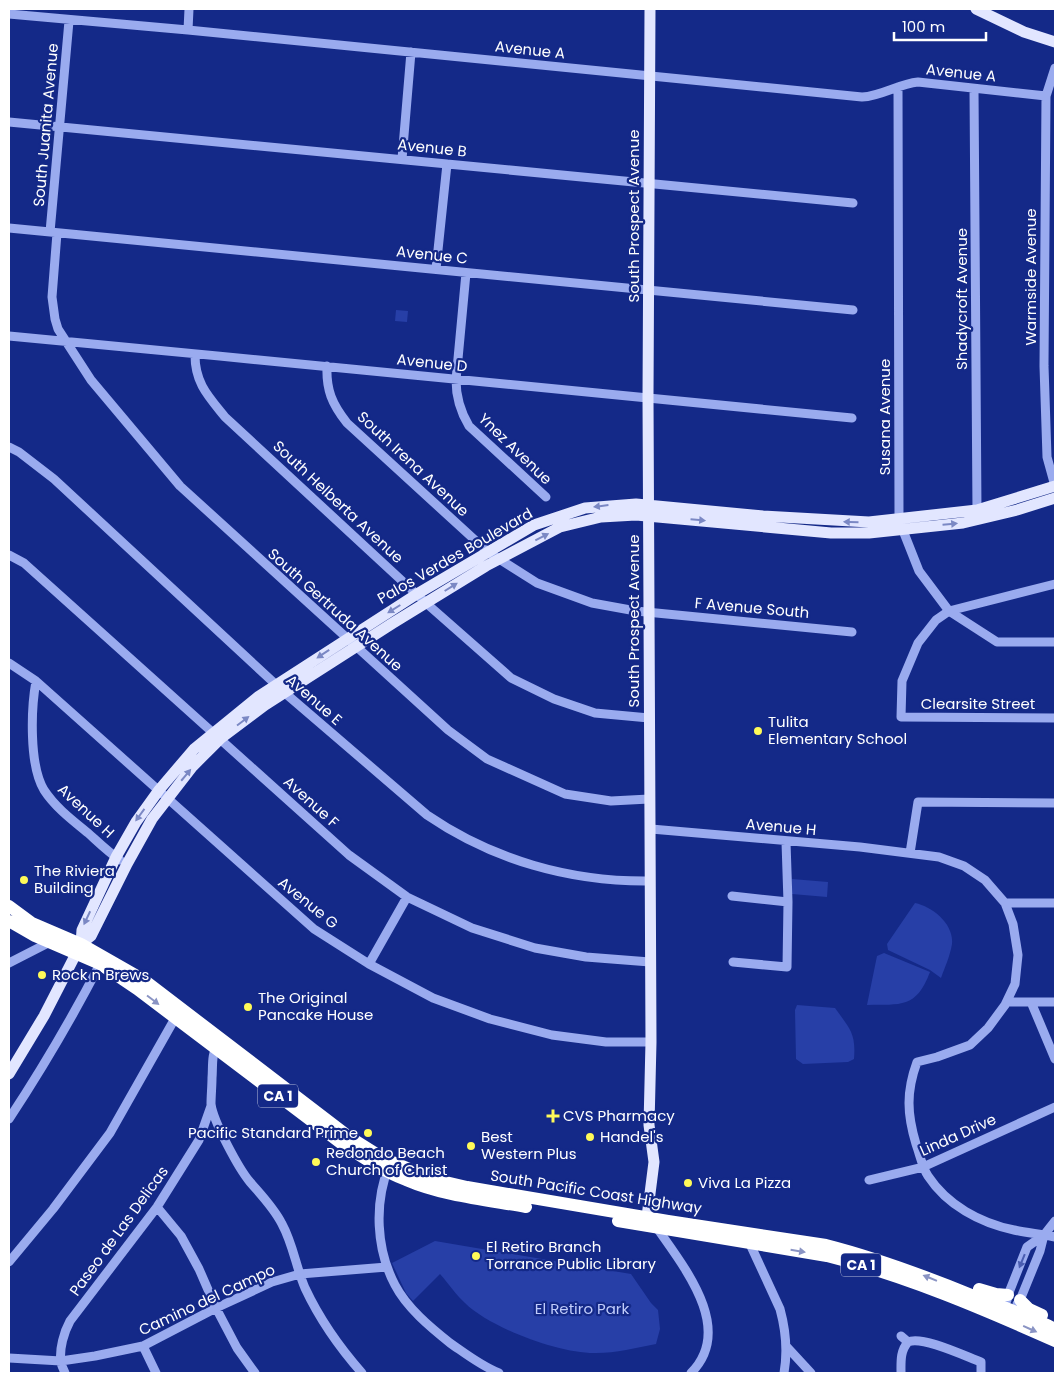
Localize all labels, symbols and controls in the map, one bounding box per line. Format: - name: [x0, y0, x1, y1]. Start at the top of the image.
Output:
- scale bar: [894, 10, 986, 42]
- text: 100 m: [902, 16, 945, 37]
- street label: Avenue A: [494, 35, 566, 64]
- street label: South Juanita Avenue: [28, 42, 63, 208]
- street label: Avenue A: [925, 58, 997, 87]
- street label: South Prospect Avenue: [623, 129, 644, 303]
- street label: Avenue B: [396, 133, 468, 162]
- street label: Warmside Avenue: [1020, 208, 1041, 346]
- street label: Shadycroft Avenue: [951, 228, 972, 370]
- street label: Avenue C: [395, 240, 469, 269]
- street label: Avenue D: [396, 348, 468, 377]
- street label: Susana Avenue: [874, 359, 895, 475]
- street label: South Irena Avenue: [353, 406, 474, 521]
- street label: Ynez Avenue: [474, 408, 557, 489]
- street label: South Helberta Avenue: [269, 436, 408, 568]
- street label: Palos Verdes Boulevard: [373, 502, 536, 609]
- one-way arrow: [592, 502, 608, 510]
- one-way arrow: [690, 517, 706, 525]
- one-way arrow: [843, 518, 859, 526]
- one-way arrow: [943, 520, 959, 528]
- one-way arrow: [534, 533, 549, 541]
- street label: South Prospect Avenue: [623, 534, 644, 708]
- street label: South Gertruda Avenue: [263, 543, 407, 676]
- one-way arrow: [445, 583, 458, 592]
- street label: F Avenue South: [694, 592, 810, 623]
- one-way arrow: [387, 604, 400, 614]
- one-way arrow: [316, 649, 330, 659]
- street label: Avenue E: [282, 669, 347, 730]
- street label: Clearsite Street: [921, 693, 1035, 714]
- place label: Tulita Elementary School: [768, 711, 907, 749]
- one-way arrow: [236, 716, 249, 727]
- marker: Tulita Elementary School: [752, 725, 764, 737]
- one-way arrow: [181, 768, 192, 781]
- street label: Avenue F: [279, 771, 344, 832]
- street label: Avenue H: [53, 779, 119, 842]
- one-way arrow: [136, 809, 146, 822]
- street label: Avenue H: [745, 813, 817, 840]
- place label: The Riviera Building: [34, 860, 115, 898]
- street label: Avenue G: [274, 872, 343, 934]
- marker: The Riviera Building: [18, 874, 30, 886]
- one-way arrow: [83, 911, 91, 925]
- place label: Rock n Brews: [52, 964, 150, 985]
- marker: Rock n Brews: [36, 969, 48, 981]
- place label: The Original Pancake House: [258, 987, 373, 1025]
- one-way arrow: [146, 995, 160, 1005]
- marker: The Original Pancake House: [242, 1001, 254, 1013]
- road number: CA 1: [258, 1084, 298, 1108]
- place label: CVS Pharmacy: [563, 1105, 675, 1126]
- street label: Linda Drive: [916, 1108, 999, 1161]
- marker: CVS Pharmacy: [547, 1110, 559, 1122]
- place label: Pacific Standard Prime: [188, 1122, 358, 1143]
- place label: Best Western Plus: [481, 1126, 577, 1164]
- place label: Handel's: [600, 1126, 664, 1147]
- marker: Pacific Standard Prime: [362, 1127, 374, 1139]
- marker: Handel's: [584, 1131, 596, 1143]
- marker: Best Western Plus: [465, 1140, 477, 1152]
- place label: Redondo Beach Church of Christ: [326, 1142, 447, 1180]
- marker: Redondo Beach Church of Christ: [310, 1156, 322, 1168]
- street label: Paseo de Las Delicas: [64, 1161, 173, 1300]
- street label: South Pacific Coast Highway: [489, 1164, 704, 1219]
- place label: Viva La Pizza: [698, 1172, 791, 1193]
- marker: Viva La Pizza: [682, 1177, 694, 1189]
- place label: El Retiro Branch Torrance Public Library: [486, 1236, 657, 1274]
- one-way arrow: [790, 1248, 806, 1256]
- marker: El Retiro Branch Torrance Public Library: [470, 1250, 482, 1262]
- road number: CA 1: [841, 1254, 881, 1276]
- one-way arrow: [1017, 1254, 1025, 1268]
- street label: Camino del Campo: [135, 1259, 278, 1340]
- one-way arrow: [923, 1274, 938, 1281]
- park label: El Retiro Park: [535, 1298, 629, 1319]
- one-way arrow: [1023, 1326, 1037, 1334]

